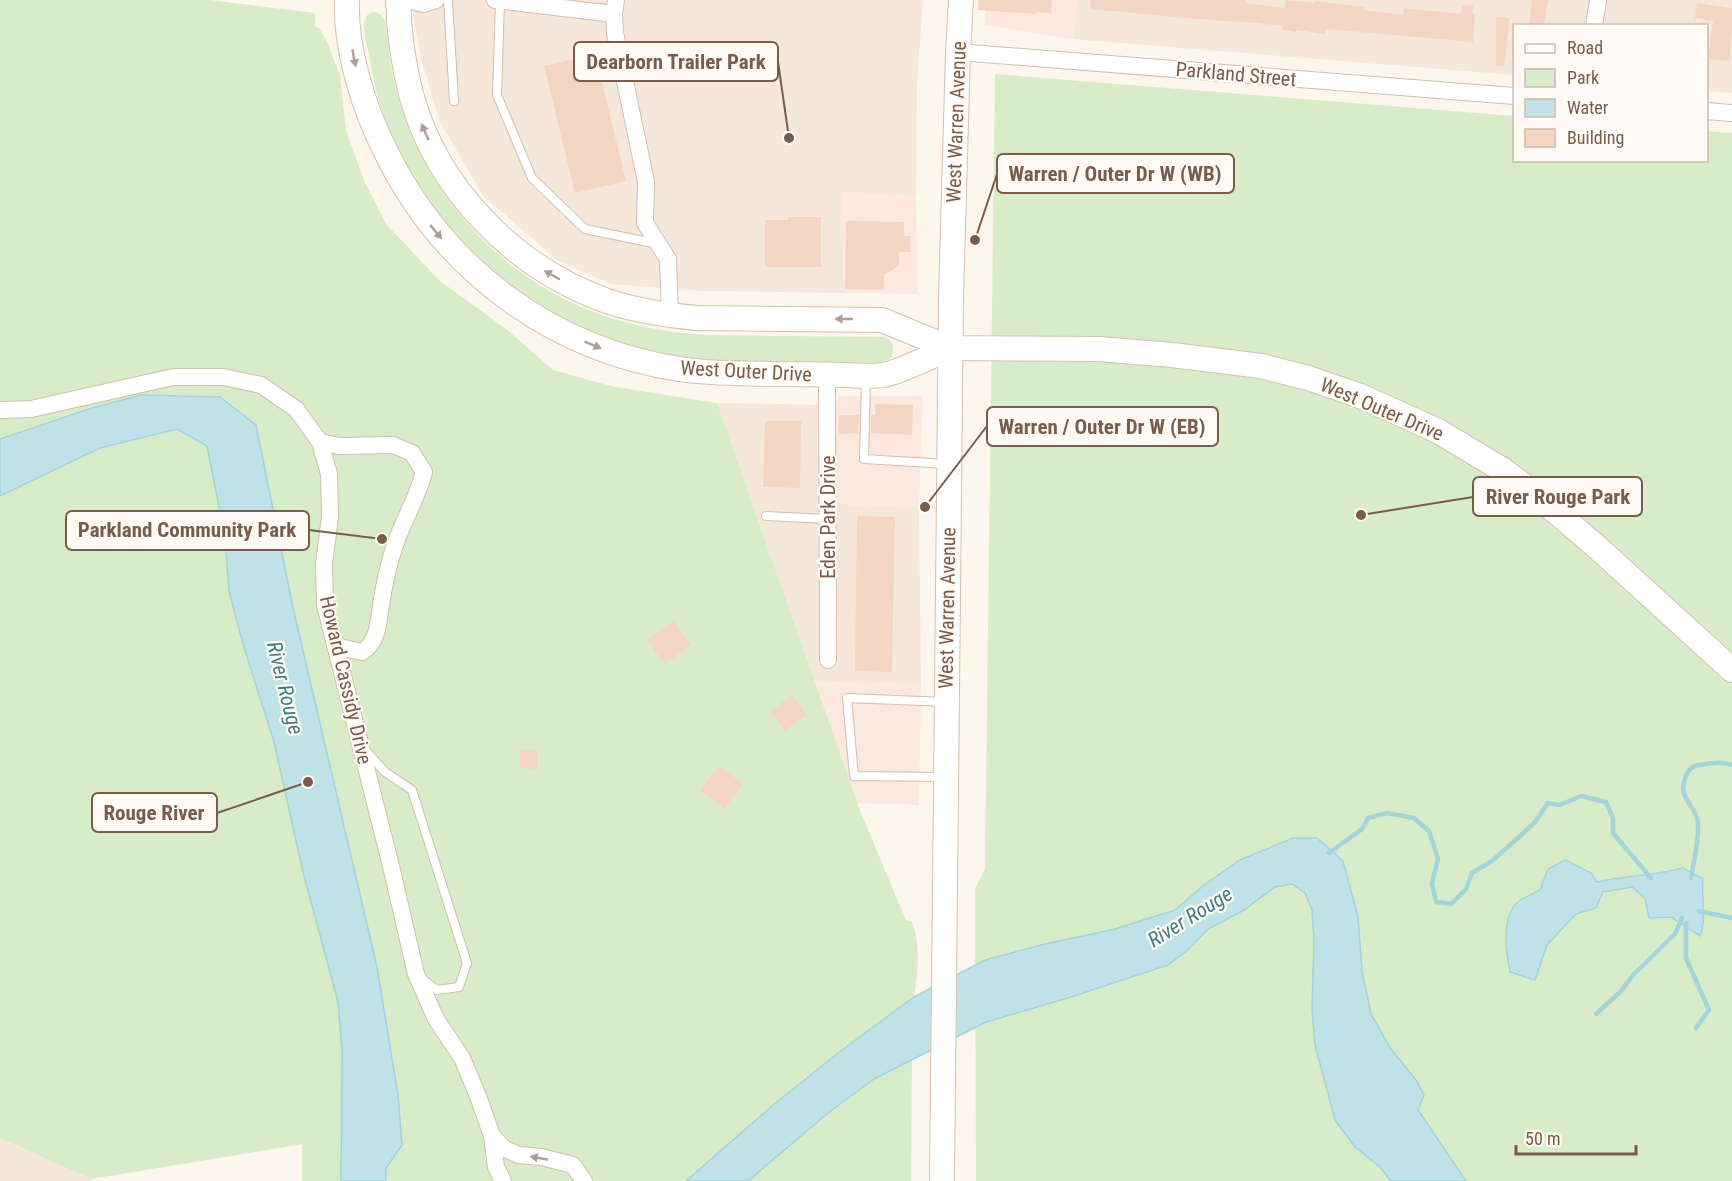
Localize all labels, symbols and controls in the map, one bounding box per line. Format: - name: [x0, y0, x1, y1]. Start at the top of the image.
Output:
- legend: [1513, 24, 1708, 162]
- text: Road: [1567, 37, 1603, 58]
- street label: West Warren Avenue: [941, 41, 971, 203]
- callout: Dearborn Trailer Park: [574, 42, 778, 81]
- one-way arrow: [350, 49, 359, 68]
- text: Dearborn Trailer Park: [586, 50, 767, 74]
- street label: Parkland Street: [1175, 57, 1297, 91]
- text: Park: [1567, 67, 1599, 88]
- text: Water: [1567, 97, 1609, 118]
- one-way arrow: [420, 122, 430, 140]
- text: Building: [1567, 127, 1624, 148]
- callout: Warren / Outer Dr W (WB): [997, 154, 1234, 193]
- text: Warren / Outer Dr W (WB): [1008, 162, 1222, 186]
- one-way arrow: [430, 224, 443, 240]
- one-way arrow: [543, 270, 560, 280]
- one-way arrow: [835, 314, 854, 324]
- one-way arrow: [584, 340, 602, 350]
- street label: West Outer Drive: [680, 356, 812, 386]
- street label: West Outer Drive: [1317, 372, 1447, 446]
- callout: Warren / Outer Dr W (EB): [987, 407, 1218, 446]
- text: Warren / Outer Dr W (EB): [998, 415, 1206, 439]
- street label: Eden Park Drive: [816, 455, 840, 579]
- callout: River Rouge Park: [1473, 477, 1642, 516]
- text: River Rouge Park: [1486, 485, 1631, 509]
- callout: Parkland Community Park: [66, 511, 309, 550]
- text: Parkland Community Park: [78, 518, 297, 542]
- street label: West Warren Avenue: [934, 527, 960, 689]
- street label: Howard Cassidy Drive: [315, 594, 377, 766]
- water label: River Rouge: [262, 639, 308, 737]
- callout: Rouge River: [92, 793, 217, 832]
- text: Rouge River: [103, 801, 205, 825]
- water label: River Rouge: [1143, 882, 1237, 952]
- scale bar: [1516, 1118, 1636, 1156]
- text: 50 m: [1525, 1128, 1560, 1149]
- one-way arrow: [530, 1153, 549, 1162]

